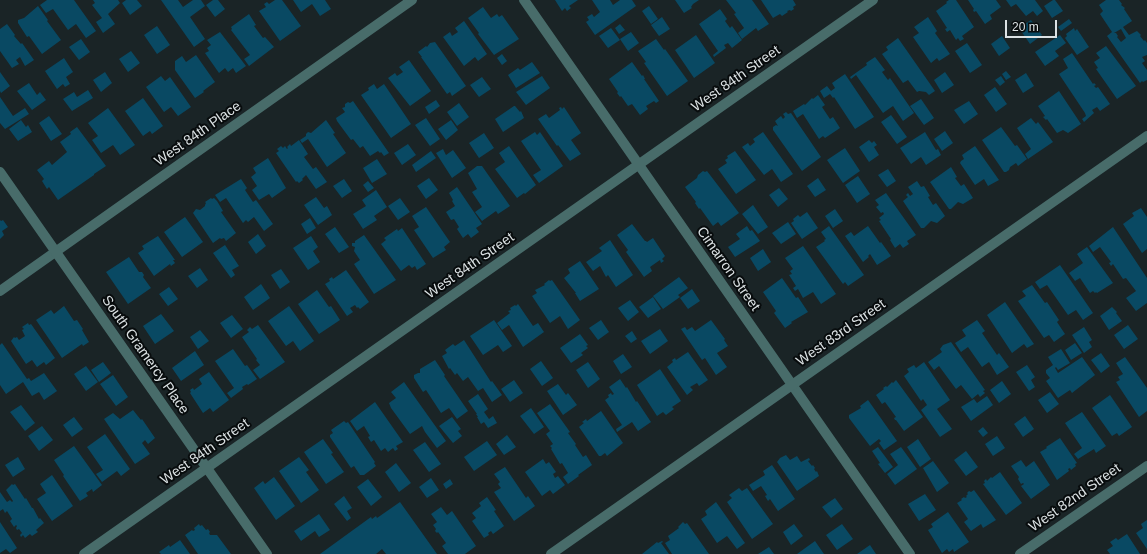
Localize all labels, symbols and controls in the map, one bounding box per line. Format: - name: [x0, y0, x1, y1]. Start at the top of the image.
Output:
- scale bar: [1007, 12, 1059, 38]
- text: 20 m: [1012, 20, 1039, 34]
- street label: West 84th Street: [689, 42, 783, 116]
- street label: West 84th Place: [152, 98, 244, 170]
- street label: Cimarron Street: [693, 224, 763, 314]
- street label: West 84th Street: [423, 229, 517, 303]
- street label: South Gramercy Place: [98, 292, 192, 418]
- street label: West 83rd Street: [793, 296, 889, 370]
- street label: West 84th Street: [158, 415, 252, 489]
- street label: West 82nd Street: [1026, 460, 1124, 536]

